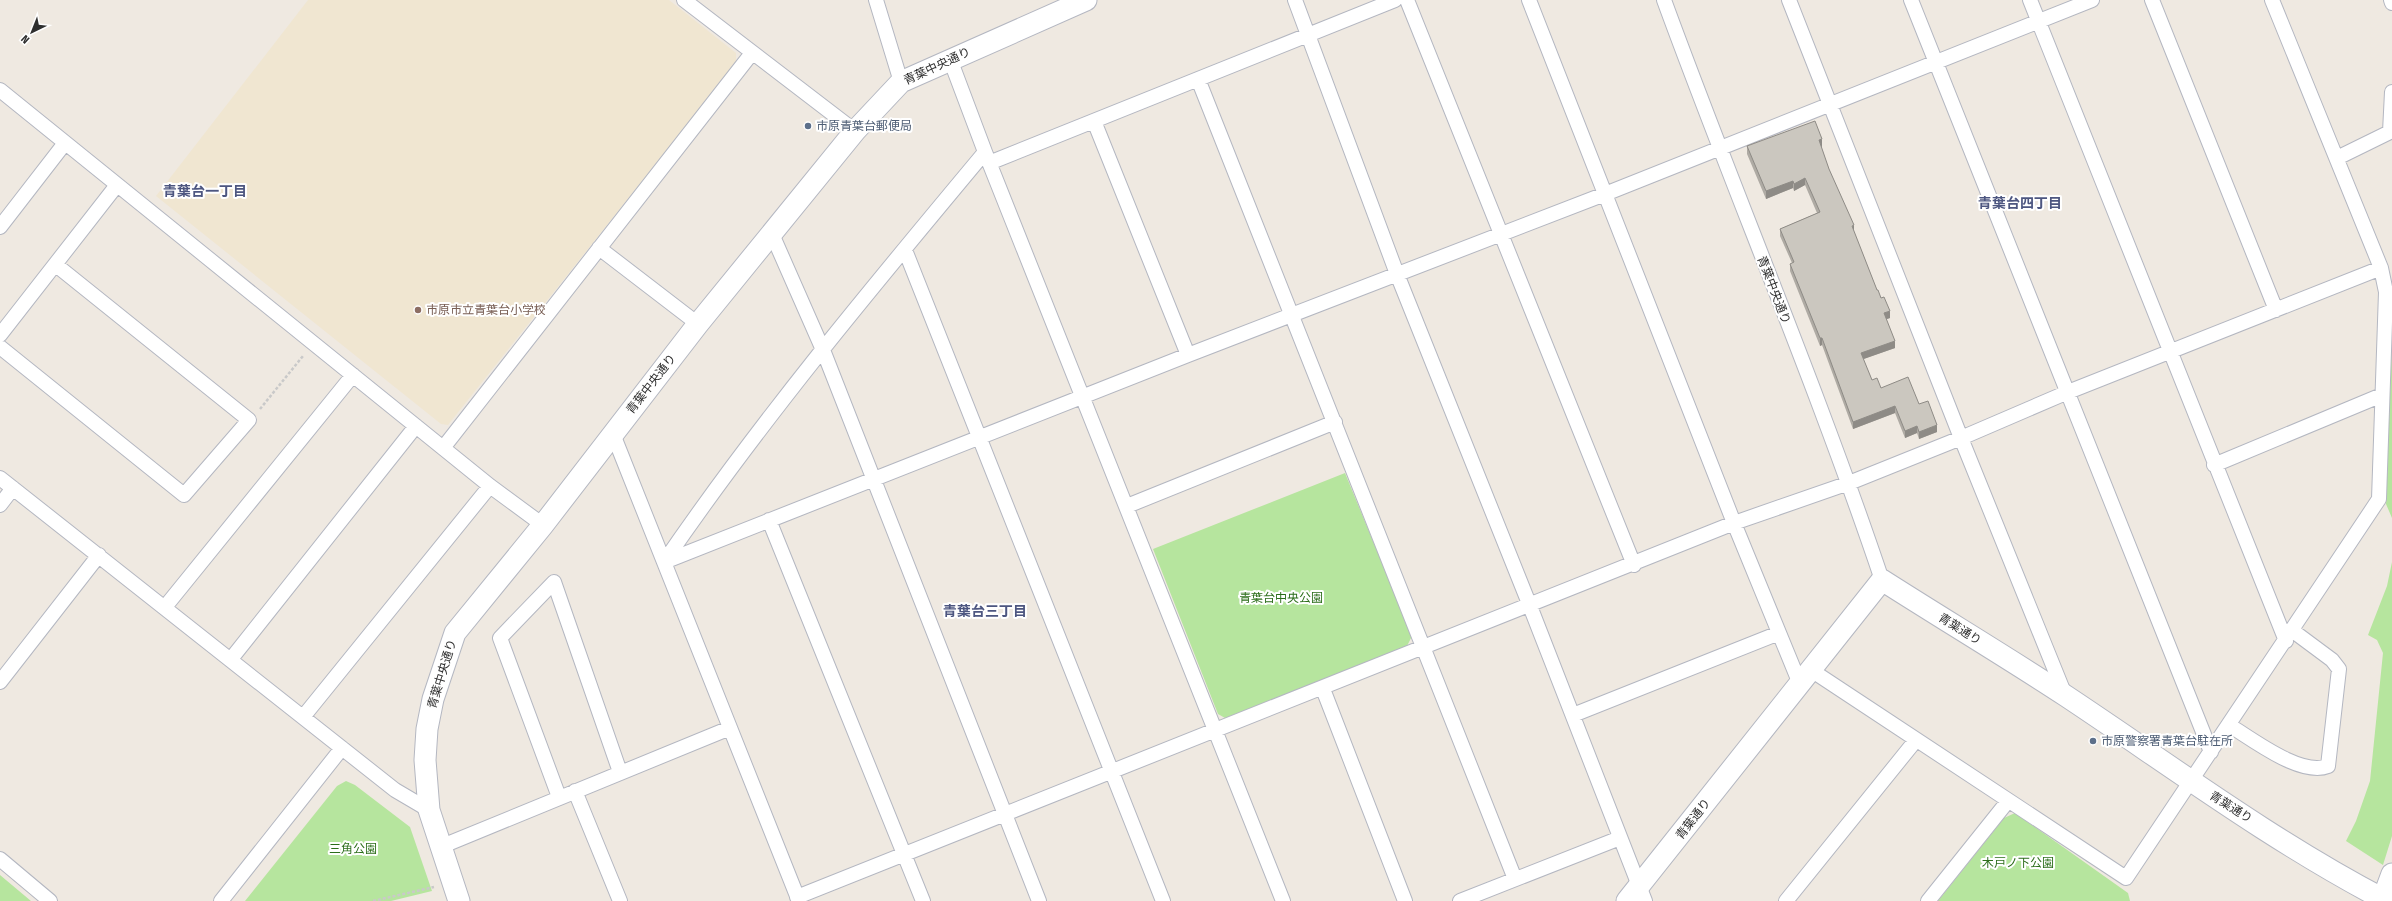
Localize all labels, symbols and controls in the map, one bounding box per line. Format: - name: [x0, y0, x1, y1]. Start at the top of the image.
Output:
- north arrow: [12, 12, 52, 52]
- text: N: [19, 32, 32, 46]
- street label: 青葉中央通り: [901, 44, 973, 88]
- place label: 市原青葉台郵便局: [816, 119, 912, 133]
- marker: 市原青葉台郵便局: [803, 121, 813, 131]
- district label: 青葉台一丁目: [163, 183, 247, 200]
- district label: 青葉台四丁目: [1978, 195, 2062, 212]
- street label: 青葉中央通り: [1755, 254, 1793, 326]
- place label: 市原市立青葉台小学校: [426, 303, 546, 317]
- marker: 市原市立青葉台小学校: [413, 305, 423, 315]
- street label: 青葉中央通り: [623, 351, 679, 417]
- park label: 青葉台中央公園: [1239, 591, 1323, 605]
- district label: 青葉台三丁目: [943, 603, 1027, 620]
- street label: 青葉通り: [1936, 610, 1984, 648]
- street label: 青葉中央通り: [425, 638, 459, 710]
- place label: 市原警察署青葉台駐在所: [2101, 734, 2233, 748]
- marker: 市原警察署青葉台駐在所: [2088, 736, 2098, 746]
- street label: 青葉通り: [2207, 788, 2255, 826]
- street label: 青葉通り: [1673, 796, 1713, 842]
- park label: 三角公園: [329, 842, 377, 856]
- park label: 木戸ノ下公園: [1982, 856, 2054, 870]

